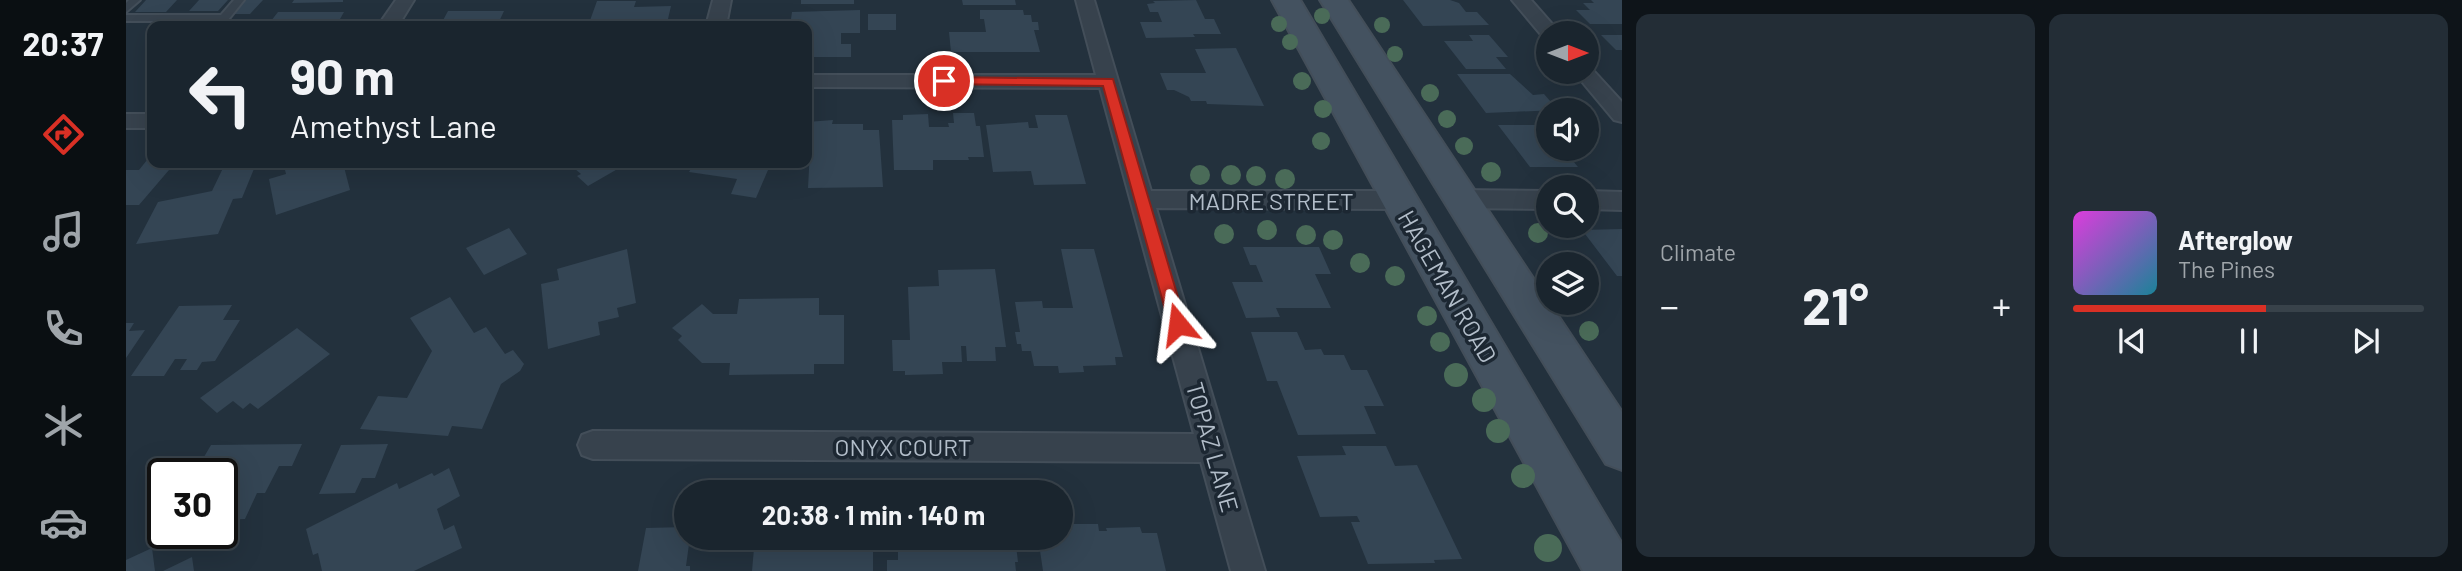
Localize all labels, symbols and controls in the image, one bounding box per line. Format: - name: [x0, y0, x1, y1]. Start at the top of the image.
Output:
- north arrow: [1536, 21, 1600, 84]
- map controls: [1536, 21, 1599, 315]
- text: 20:37: [23, 24, 103, 62]
- text: 90 m: [290, 46, 395, 105]
- icon: left: [175, 49, 266, 140]
- pin: [914, 51, 974, 111]
- icon: arrive: [925, 62, 963, 100]
- button: sound: [1536, 98, 1599, 161]
- text: Amethyst Lane: [290, 106, 497, 144]
- icon: directions: [39, 110, 88, 159]
- button: search: [1536, 175, 1599, 238]
- street label: MADRE STREET: [1188, 186, 1354, 215]
- street label: HAGEMAN ROAD: [1393, 205, 1503, 367]
- icon: music: [39, 207, 88, 256]
- text: Afterglow: [2178, 224, 2293, 255]
- text: Climate: [1660, 238, 1736, 266]
- button: layers: [1536, 252, 1599, 315]
- text: The Pines: [2178, 255, 2275, 283]
- text: 21°: [1802, 273, 1869, 335]
- text: −: [1660, 282, 1679, 328]
- text: +: [1992, 282, 2011, 328]
- position arrow: [1141, 287, 1215, 361]
- icon: phone: [39, 304, 88, 353]
- icon: previous: [2113, 322, 2151, 360]
- icon: pause: [2230, 322, 2268, 360]
- icon: next: [2347, 322, 2385, 360]
- street label: TOPAZ LANE: [1181, 379, 1245, 515]
- icon: climate: [39, 401, 88, 450]
- street label: ONYX COURT: [834, 432, 972, 461]
- speed limit sign: 30: [147, 458, 238, 549]
- icon: car: [39, 498, 88, 547]
- text: 20:38 · 1 min · 140 m: [762, 499, 985, 530]

